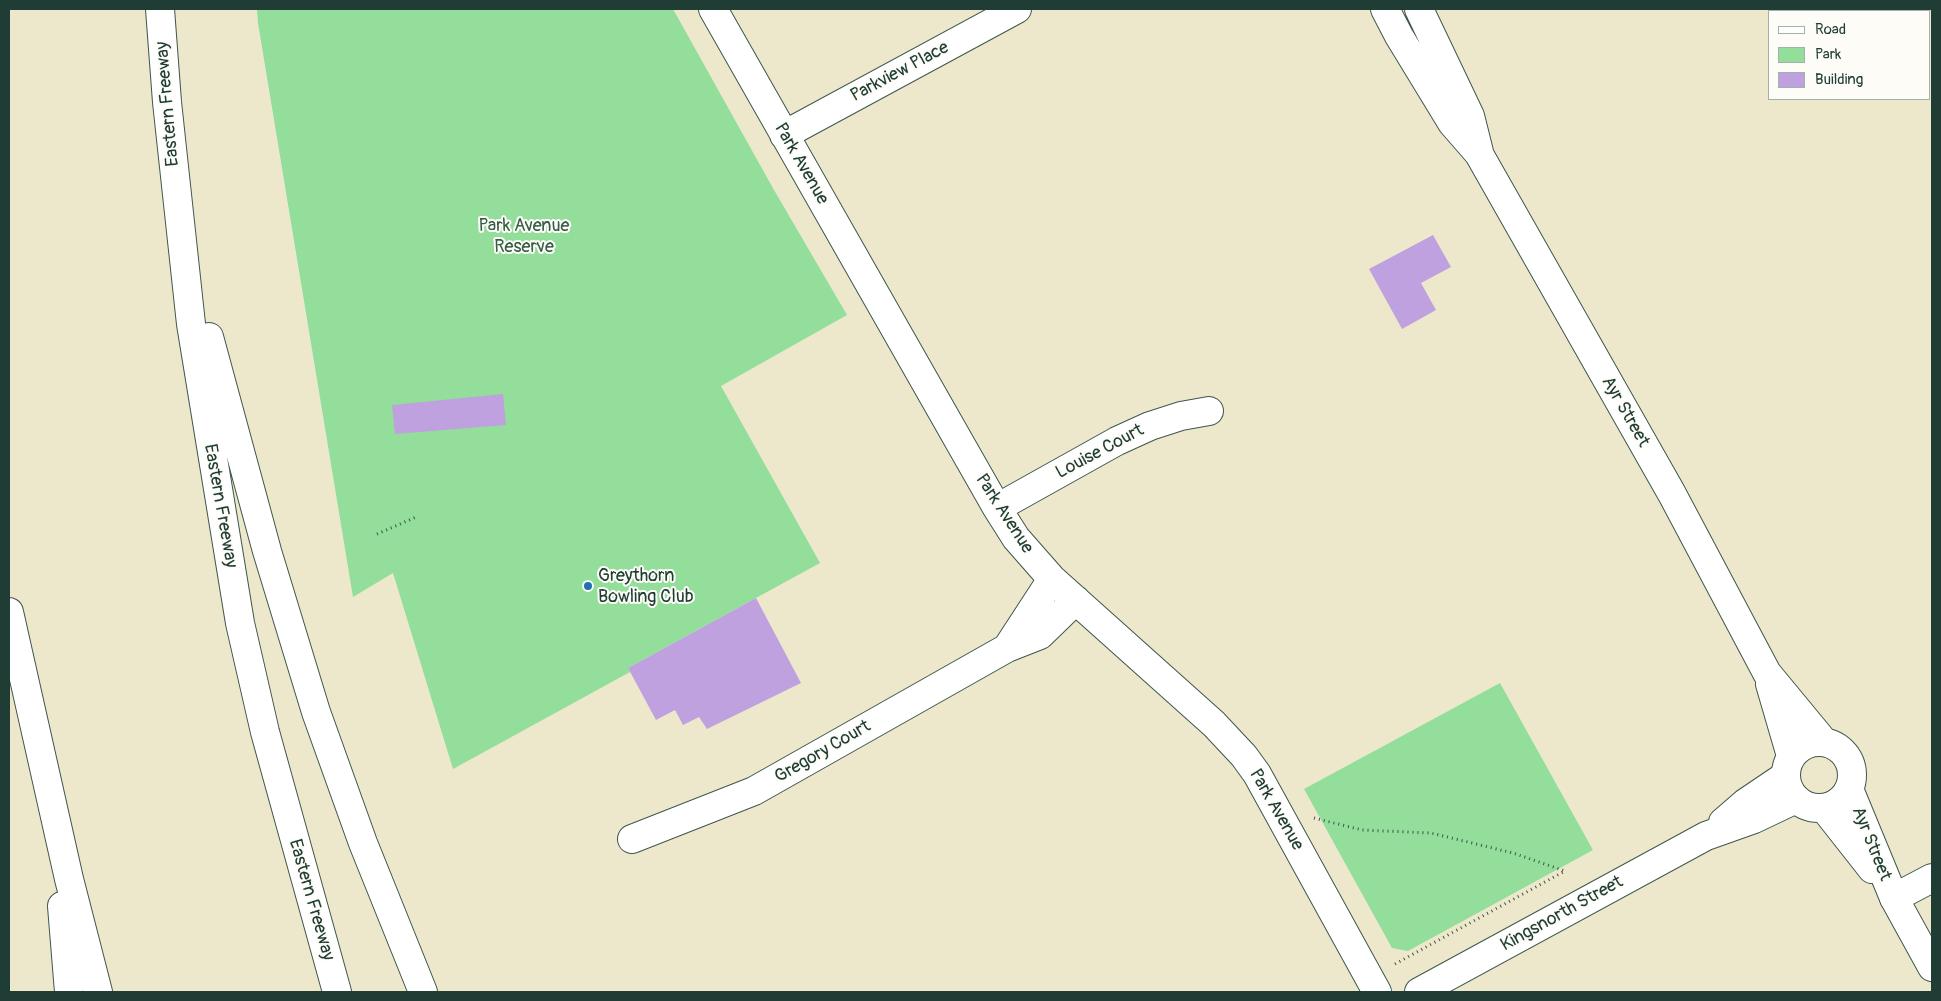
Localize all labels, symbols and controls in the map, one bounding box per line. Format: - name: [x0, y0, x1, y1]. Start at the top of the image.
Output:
- legend: [1768, 10, 1931, 100]
- text: Road: [1815, 20, 1846, 39]
- street label: Parkview Place: [847, 37, 953, 107]
- street label: Eastern Freeway: [152, 41, 184, 167]
- text: Park: [1815, 45, 1841, 64]
- text: Building: [1815, 70, 1863, 89]
- street label: Park Avenue: [769, 119, 833, 209]
- park label: Park Avenue Reserve: [479, 215, 569, 258]
- street label: Ayr Street: [1596, 373, 1654, 451]
- street label: Louise Court: [1052, 420, 1148, 484]
- street label: Eastern Freeway: [198, 442, 242, 570]
- street label: Park Avenue: [970, 470, 1038, 558]
- place label: Greythorn Bowling Club: [598, 565, 694, 608]
- marker: Greythorn Bowling Club: [582, 580, 594, 592]
- street label: Gregory Court: [771, 716, 875, 788]
- street label: Park Avenue: [1244, 765, 1308, 855]
- street label: Ayr Street: [1846, 804, 1896, 884]
- street label: Eastern Freeway: [283, 837, 339, 963]
- street label: Kingsnorth Street: [1497, 872, 1627, 956]

